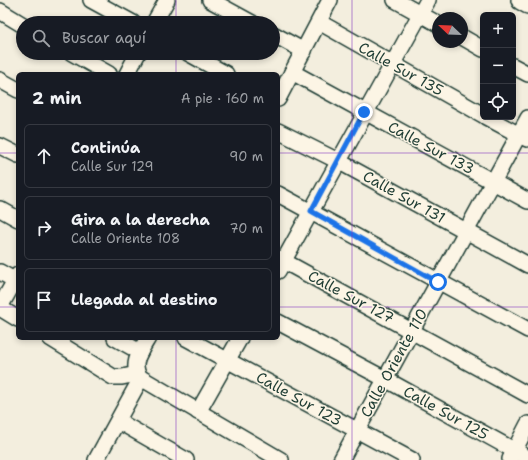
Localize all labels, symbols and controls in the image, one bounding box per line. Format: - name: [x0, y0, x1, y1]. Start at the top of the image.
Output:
- north arrow: [432, 12, 468, 48]
- map controls: [480, 12, 516, 120]
- button: +: [480, 12, 516, 48]
- search box: [16, 16, 280, 60]
- icon: search: [30, 27, 52, 49]
- text: Buscar aquí: [62, 28, 146, 48]
- street label: Calle Sur 135: [355, 37, 447, 101]
- button: −: [480, 48, 516, 84]
- button: locate: [480, 84, 516, 120]
- text: 2 min: [32, 87, 82, 109]
- text: A pie · 160 m: [181, 90, 264, 107]
- route end: [355, 103, 373, 121]
- street label: Calle Sur 133: [384, 117, 478, 179]
- text: Continúa: [71, 138, 140, 158]
- icon: ahead: [33, 145, 55, 167]
- text: 90 m: [229, 148, 263, 165]
- text: Calle Sur 129: [71, 158, 154, 175]
- street label: Calle Sur 131: [359, 166, 449, 228]
- text: Gira a la derecha: [71, 210, 210, 230]
- icon: right: [33, 217, 55, 239]
- text: 70 m: [229, 220, 263, 237]
- text: Calle Oriente 108: [71, 230, 180, 247]
- street label: Calle Sur 127: [304, 266, 398, 328]
- route start: [429, 273, 447, 291]
- icon: arrive: [33, 289, 55, 311]
- text: Llegada al destino: [71, 290, 218, 310]
- street label: Calle Oriente 110: [356, 305, 432, 421]
- street label: Calle Sur 123: [253, 367, 345, 431]
- street label: Calle Sur 125: [400, 381, 492, 445]

